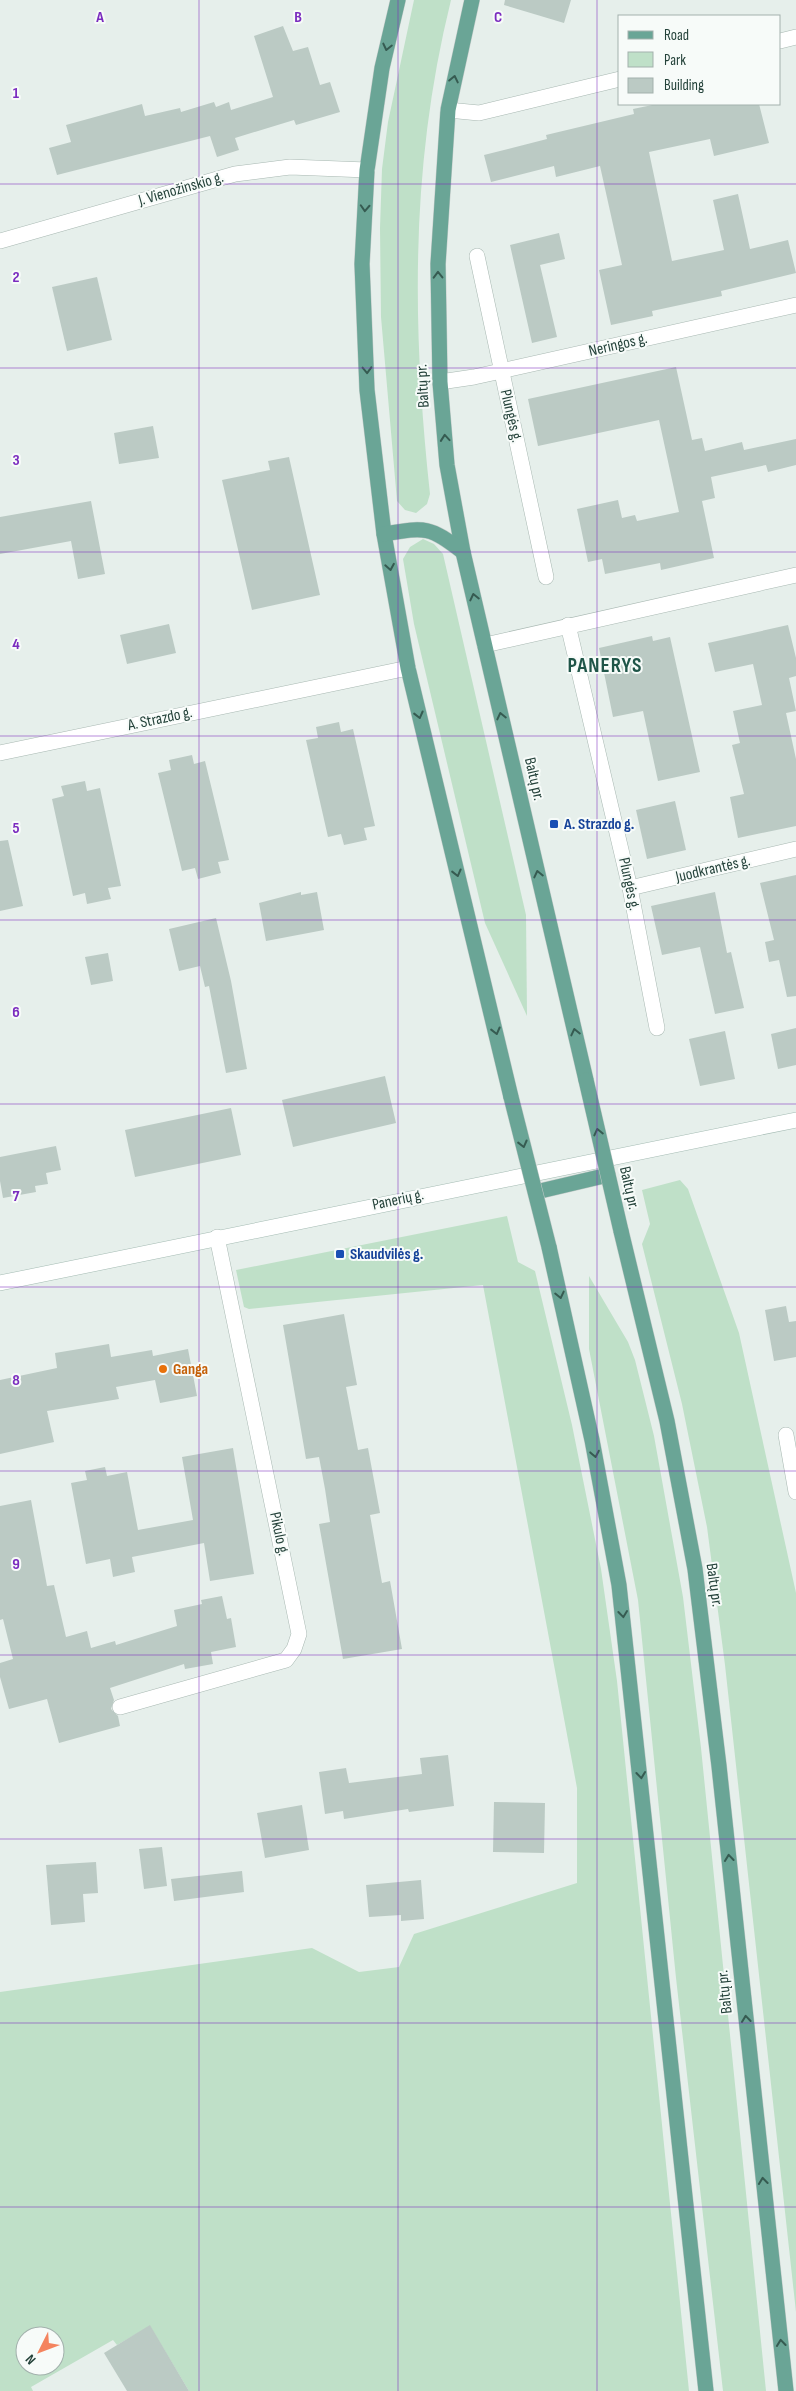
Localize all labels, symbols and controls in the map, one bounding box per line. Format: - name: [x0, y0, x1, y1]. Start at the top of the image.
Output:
- text: A: [95, 8, 104, 27]
- text: B: [294, 8, 302, 27]
- text: C: [494, 8, 502, 27]
- legend: [618, 15, 781, 105]
- text: Road: [664, 26, 689, 45]
- one-way arrow: [382, 43, 393, 52]
- text: Park: [664, 51, 686, 70]
- one-way arrow: [449, 75, 459, 83]
- text: Building: [664, 76, 704, 95]
- text: 1: [13, 84, 20, 103]
- street label: J. Vienožinskio g.: [135, 168, 226, 210]
- one-way arrow: [360, 204, 370, 212]
- text: 2: [12, 268, 20, 287]
- one-way arrow: [433, 271, 443, 279]
- street label: Neringos g.: [587, 329, 649, 361]
- street label: Baltų pr.: [412, 364, 434, 408]
- one-way arrow: [361, 367, 372, 375]
- street label: Plungės g.: [496, 388, 526, 444]
- one-way arrow: [440, 433, 451, 441]
- text: 3: [12, 451, 20, 470]
- one-way arrow: [384, 562, 394, 571]
- one-way arrow: [469, 593, 480, 602]
- text: 4: [12, 635, 20, 654]
- district label: PANERYS: [568, 653, 642, 678]
- street label: A. Strazdo g.: [125, 703, 194, 735]
- one-way arrow: [413, 711, 424, 720]
- one-way arrow: [496, 711, 507, 720]
- street label: Baltų pr.: [520, 756, 548, 802]
- place label: A. Strazdo g.: [563, 815, 634, 834]
- marker: A. Strazdo g.: [548, 818, 560, 830]
- text: 5: [12, 819, 20, 838]
- street label: Juodkrantės g.: [673, 851, 752, 887]
- street label: Plungės g.: [614, 856, 644, 912]
- one-way arrow: [452, 869, 462, 877]
- one-way arrow: [533, 870, 544, 879]
- text: 6: [12, 1003, 20, 1022]
- one-way arrow: [490, 1027, 501, 1036]
- one-way arrow: [570, 1028, 581, 1037]
- one-way arrow: [593, 1128, 604, 1137]
- one-way arrow: [518, 1140, 528, 1148]
- street label: Baltų pr.: [615, 1165, 643, 1211]
- street label: Panerių g.: [371, 1185, 425, 1215]
- text: 7: [13, 1187, 20, 1206]
- place label: Skaudvilės g.: [350, 1245, 423, 1264]
- marker: Skaudvilės g.: [334, 1248, 346, 1260]
- one-way arrow: [554, 1290, 565, 1299]
- place label: Ganga: [173, 1360, 208, 1379]
- marker: Ganga: [157, 1363, 169, 1375]
- text: 8: [12, 1371, 20, 1390]
- one-way arrow: [589, 1449, 599, 1458]
- street label: Pikulo g.: [265, 1510, 293, 1558]
- text: 9: [12, 1555, 20, 1574]
- street label: Baltų pr.: [702, 1562, 726, 1608]
- one-way arrow: [617, 1610, 628, 1618]
- one-way arrow: [635, 1771, 646, 1779]
- one-way arrow: [724, 1854, 735, 1862]
- street label: Baltų pr.: [713, 1969, 737, 2015]
- one-way arrow: [741, 2015, 752, 2023]
- one-way arrow: [758, 2177, 769, 2185]
- north arrow: [15, 2326, 65, 2376]
- one-way arrow: [776, 2338, 787, 2346]
- text: N: [22, 2351, 40, 2368]

